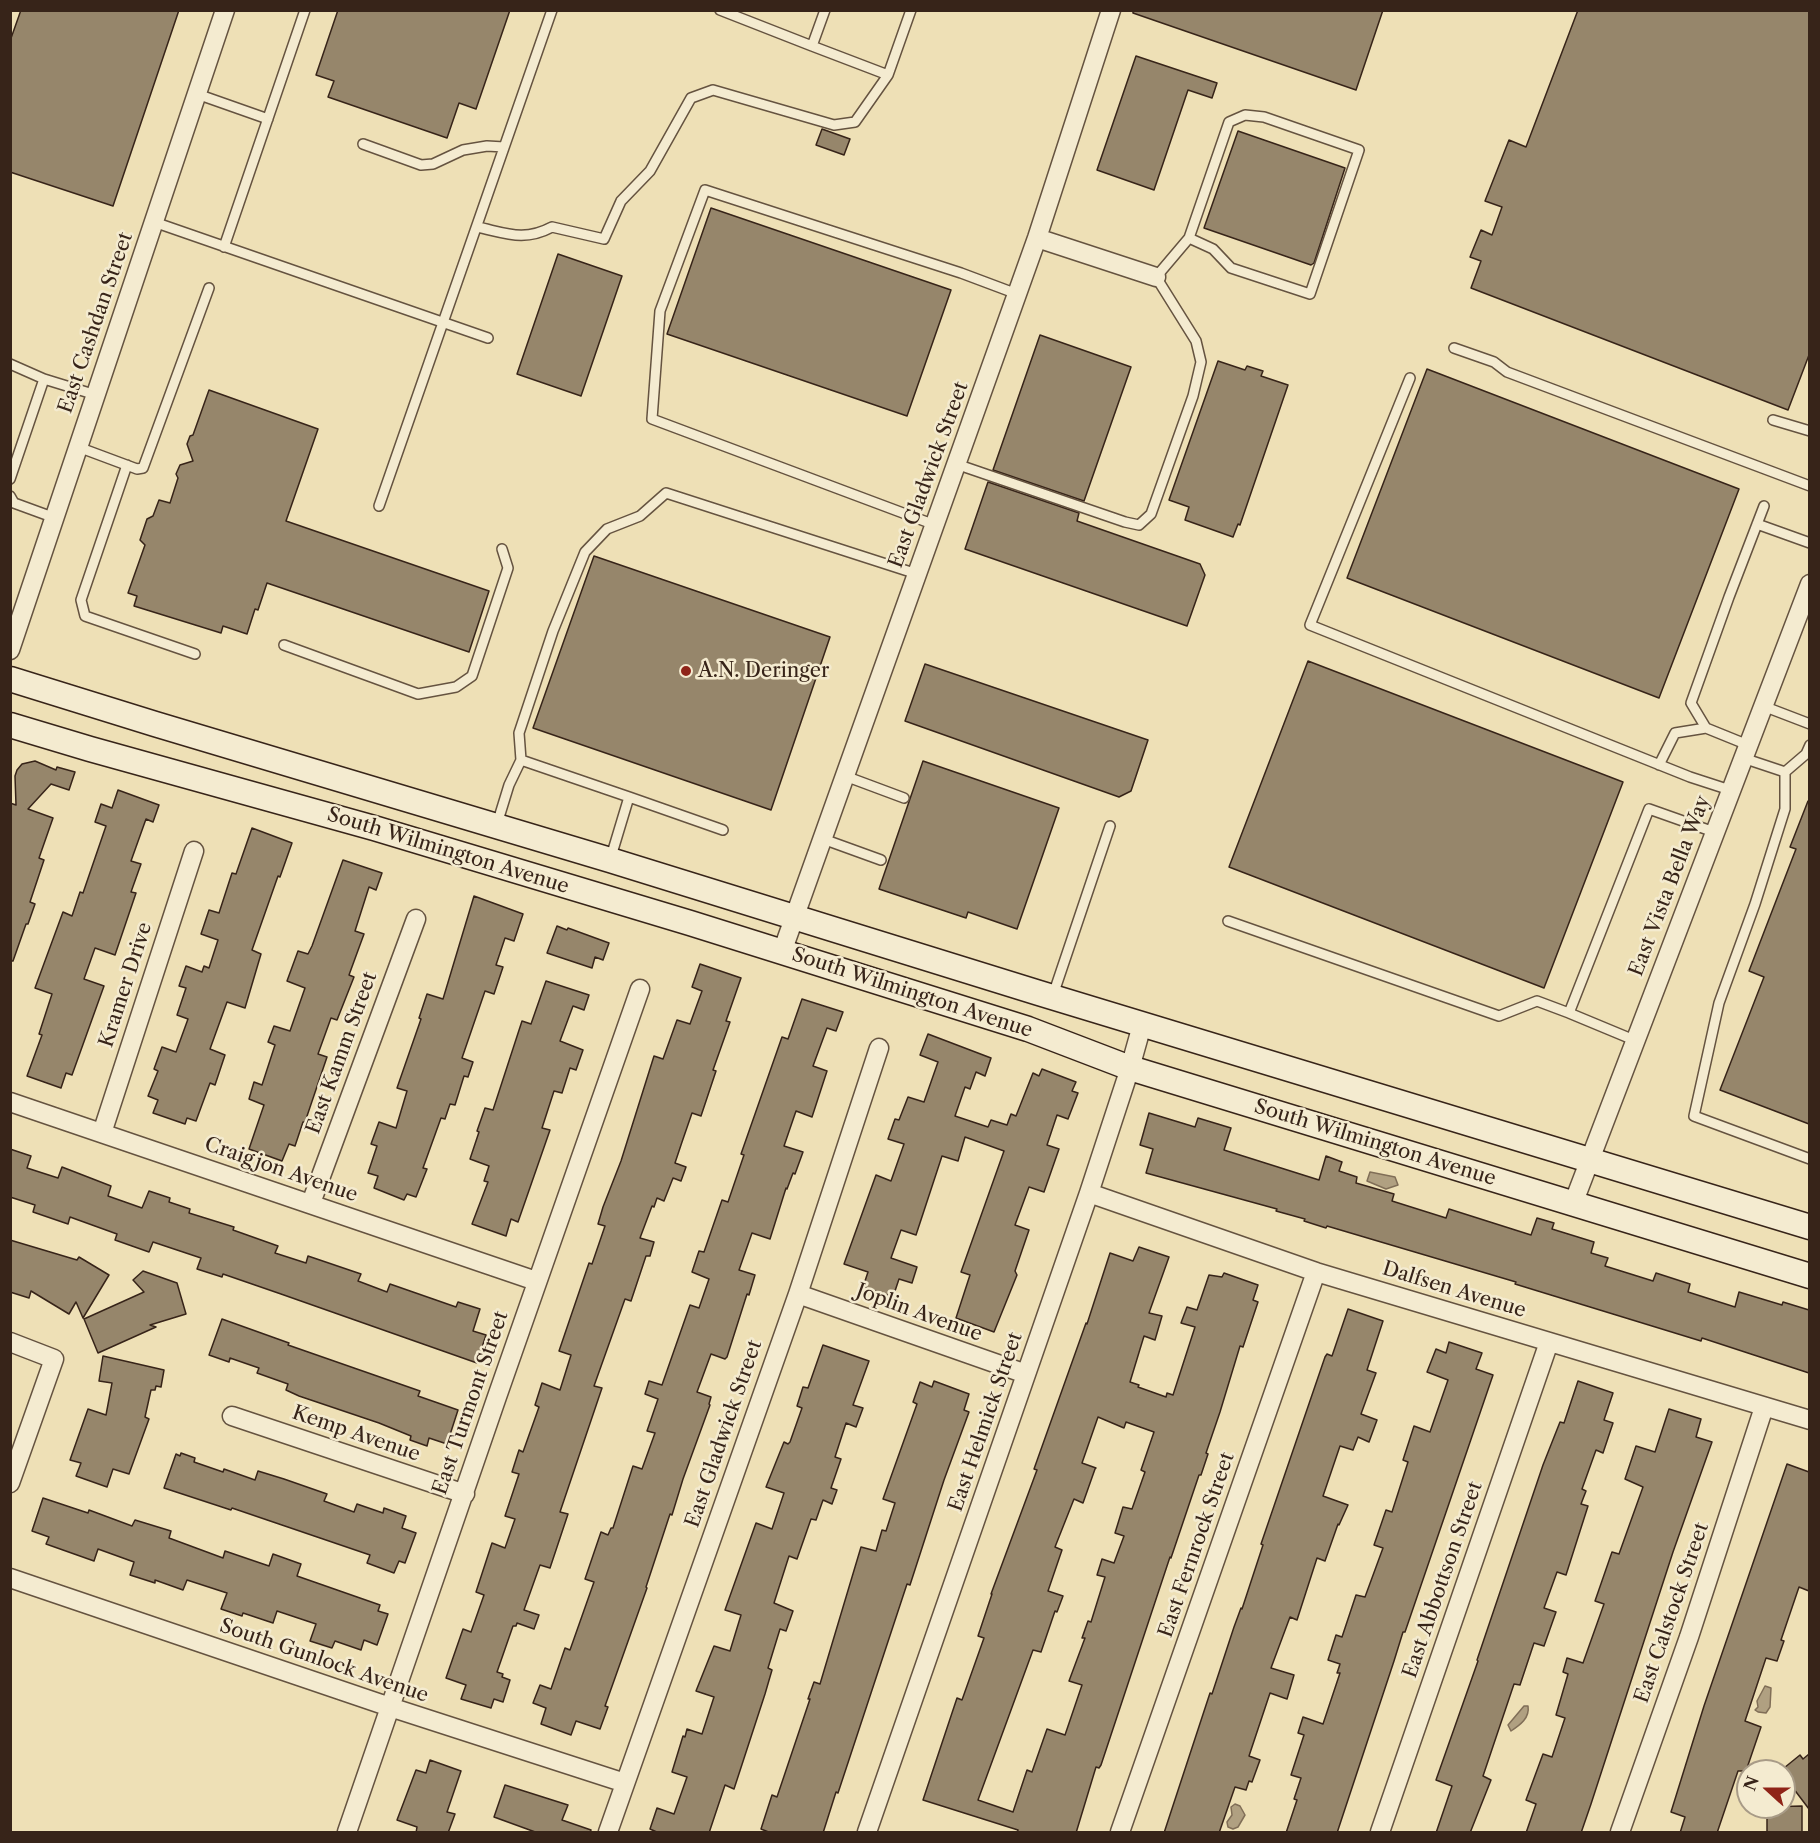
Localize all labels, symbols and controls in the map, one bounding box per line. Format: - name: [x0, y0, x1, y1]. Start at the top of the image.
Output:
- street label: East Cashdan Street: [54, 229, 138, 417]
- street label: East Gladwick Street: [884, 379, 974, 571]
- place label: A.N. Deringer: [698, 659, 829, 683]
- marker: A.N. Deringer: [679, 664, 693, 678]
- street label: East Vista Bella Way: [1624, 792, 1716, 980]
- street label: South Wilmington Avenue: [324, 803, 572, 899]
- street label: Kramer Drive: [95, 919, 157, 1051]
- street label: South Wilmington Avenue: [789, 943, 1035, 1043]
- street label: East Kamm Street: [302, 969, 382, 1137]
- street label: South Wilmington Avenue: [1251, 1095, 1499, 1191]
- street label: Craigjon Avenue: [201, 1133, 361, 1207]
- street label: Dalfsen Avenue: [1379, 1257, 1529, 1323]
- street label: Joplin Avenue: [853, 1279, 985, 1347]
- street label: East Turmont Street: [428, 1308, 514, 1498]
- street label: East Helmick Street: [944, 1329, 1028, 1515]
- street label: East Gladwick Street: [681, 1337, 767, 1531]
- street label: Kemp Avenue: [289, 1401, 423, 1467]
- street label: East Fernrock Street: [1154, 1449, 1240, 1641]
- street label: East Abbottson Street: [1398, 1479, 1488, 1681]
- street label: East Calstock Street: [1630, 1520, 1714, 1706]
- street label: South Gunlock Avenue: [217, 1614, 431, 1708]
- north arrow: [1736, 1759, 1796, 1819]
- text: N: [1739, 1773, 1763, 1793]

